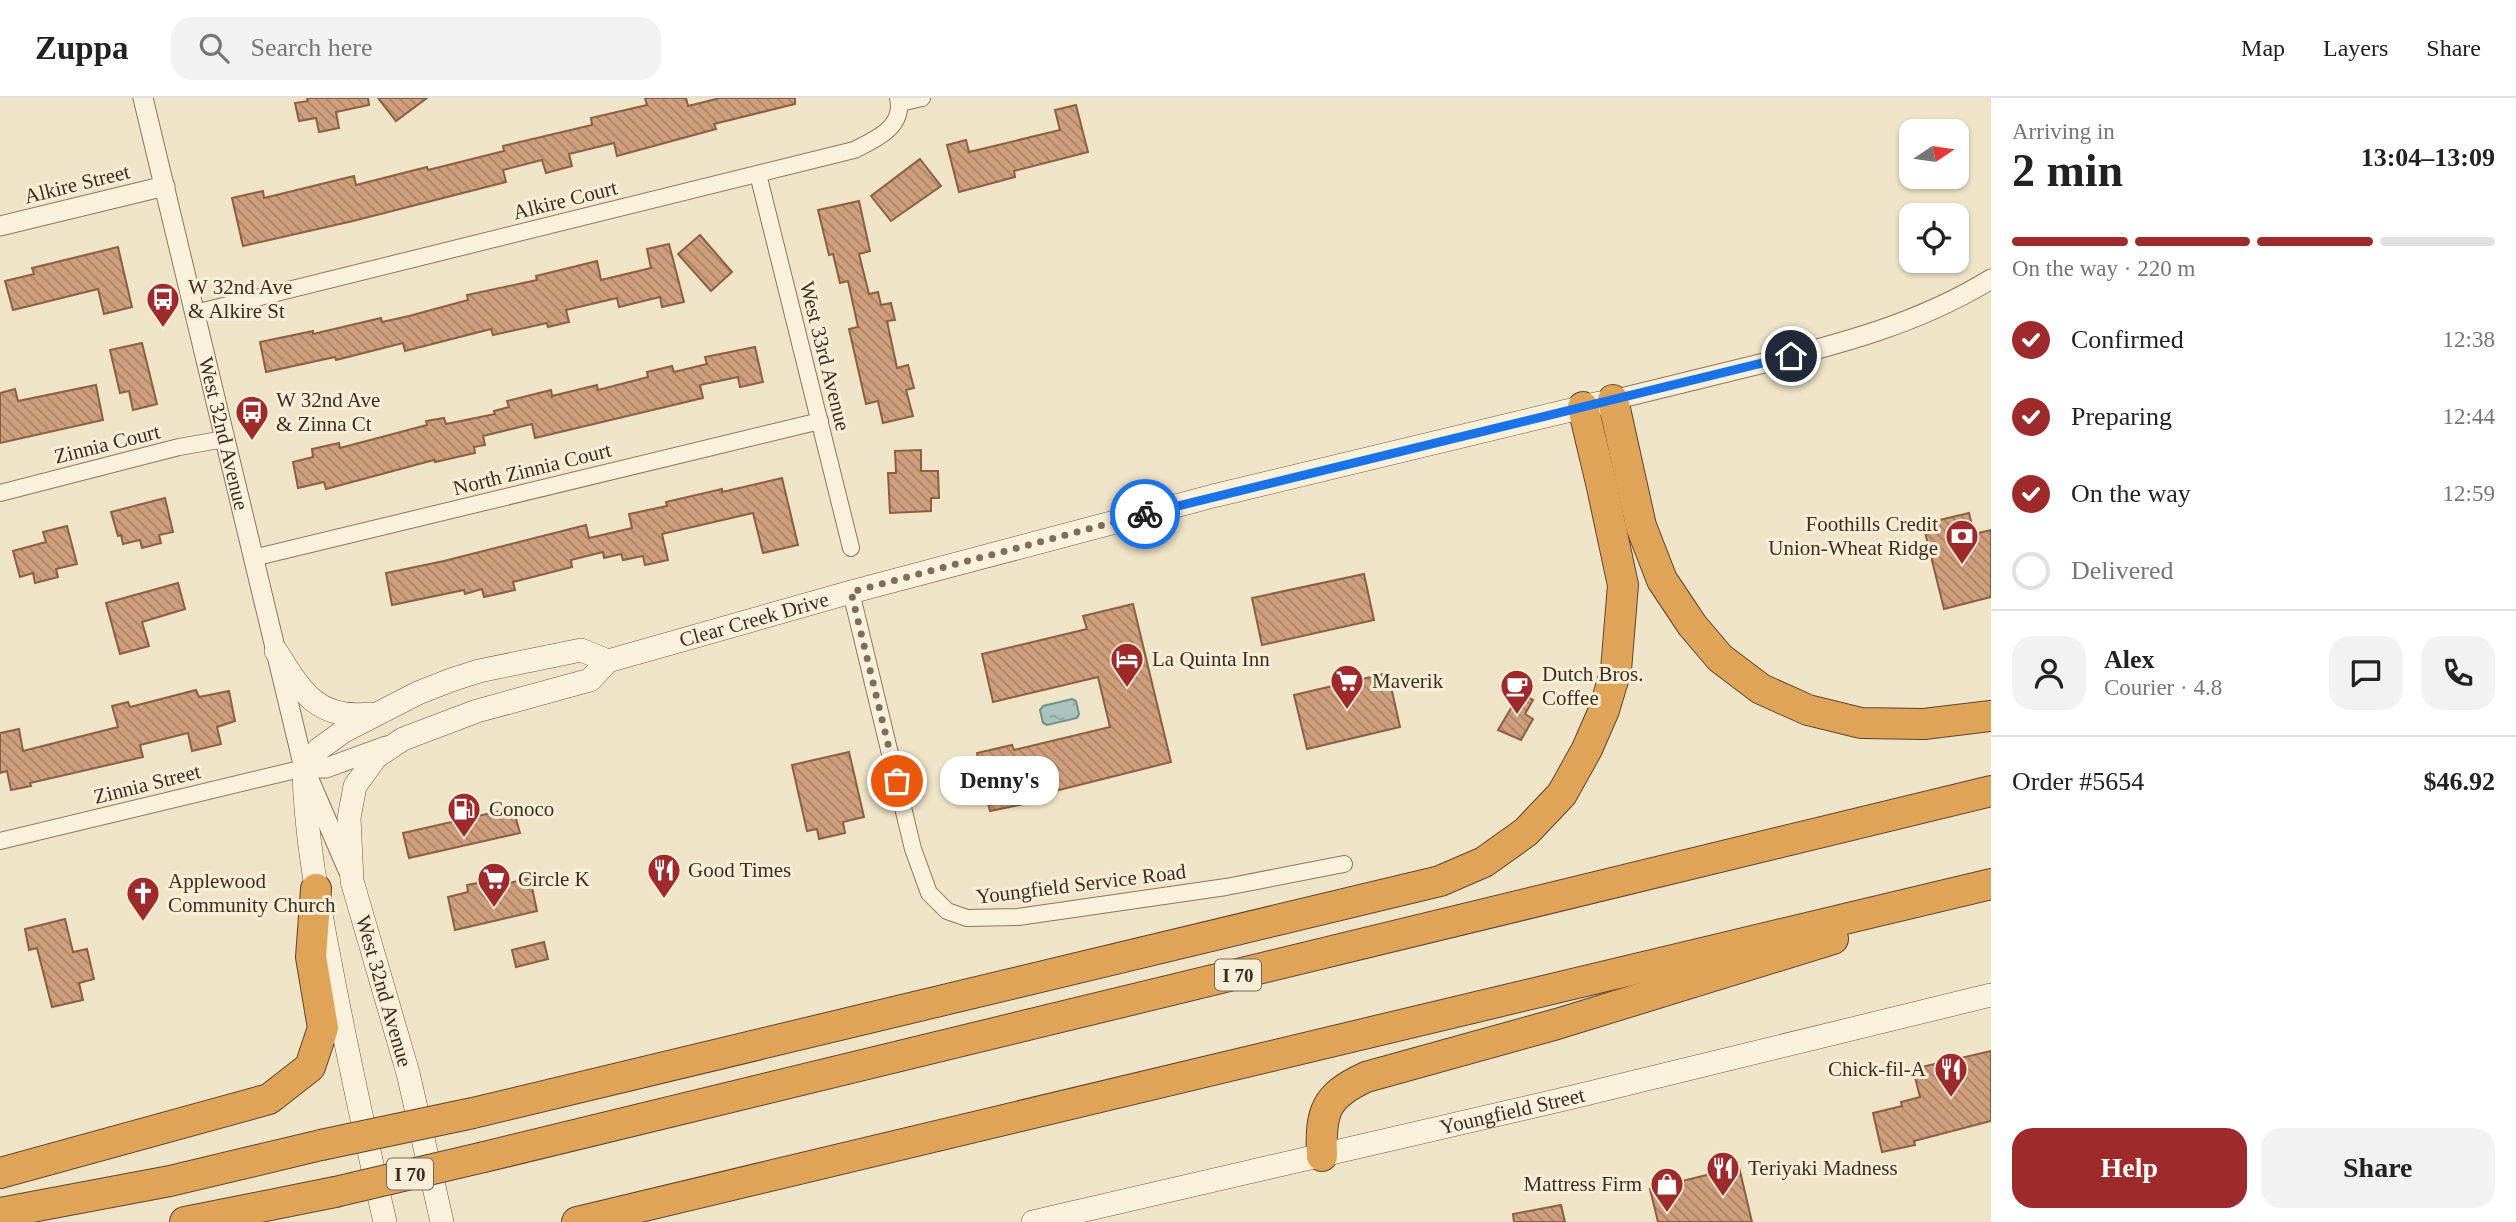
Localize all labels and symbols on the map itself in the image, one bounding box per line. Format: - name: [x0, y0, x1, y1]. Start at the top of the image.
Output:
- north arrow: [1899, 119, 1969, 189]
- street label: Alkire Street: [22, 159, 132, 209]
- street label: Alkire Court: [510, 175, 620, 225]
- place label: W 32nd Ave & Alkire St: [188, 275, 292, 323]
- street label: West 33rd Avenue: [795, 279, 855, 433]
- bus stop icon: W 32nd Ave & Alkire St: [144, 280, 182, 329]
- pin: [1761, 326, 1821, 386]
- street label: West 32nd Avenue: [194, 355, 254, 512]
- place label: W 32nd Ave & Zinna Ct: [276, 388, 380, 436]
- bus stop icon: W 32nd Ave & Zinna Ct: [233, 393, 271, 442]
- street label: Zinnia Court: [52, 419, 162, 469]
- street label: North Zinnia Court: [450, 438, 614, 500]
- courier: [1110, 479, 1180, 549]
- place label: Foothills Credit Union-Wheat Ridge: [1768, 512, 1938, 560]
- bank icon: Foothills Credit Union-Wheat Ridge: [1943, 517, 1981, 566]
- street label: Clear Creek Drive: [677, 587, 831, 652]
- hotel icon: La Quinta Inn: [1108, 640, 1146, 689]
- place label: La Quinta Inn: [1152, 647, 1270, 671]
- supermarket icon: Maverik: [1328, 662, 1366, 711]
- place label: Dutch Bros. Coffee: [1542, 662, 1644, 710]
- cafe icon: Dutch Bros. Coffee: [1498, 667, 1536, 716]
- place label: Maverik: [1372, 669, 1444, 693]
- pin: [867, 751, 927, 811]
- callout: Denny's: [939, 756, 1058, 806]
- street label: Zinnia Street: [91, 759, 203, 809]
- fuel station icon: Conoco: [445, 790, 483, 839]
- place label: Conoco: [489, 797, 554, 821]
- restaurant icon: Good Times: [645, 851, 683, 900]
- place label: Good Times: [688, 858, 791, 882]
- street label: Youngfield Service Road: [975, 859, 1188, 909]
- supermarket icon: Circle K: [475, 860, 513, 909]
- place label: Circle K: [518, 867, 590, 891]
- place label: Applewood Community Church: [168, 869, 336, 917]
- church icon: Applewood Community Church: [124, 874, 162, 923]
- street label: West 32nd Avenue: [351, 912, 417, 1070]
- road number: I 70: [1215, 960, 1261, 990]
- restaurant icon: Chick-fil-A: [1932, 1050, 1970, 1099]
- place label: Chick-fil-A: [1828, 1057, 1927, 1081]
- street label: Youngfield Street: [1438, 1083, 1587, 1139]
- restaurant icon: Teriyaki Madness: [1704, 1149, 1742, 1198]
- place label: Teriyaki Madness: [1748, 1156, 1898, 1180]
- road number: I 70: [387, 1158, 433, 1190]
- shop icon: Mattress Firm: [1648, 1165, 1686, 1214]
- place label: Mattress Firm: [1524, 1172, 1642, 1196]

